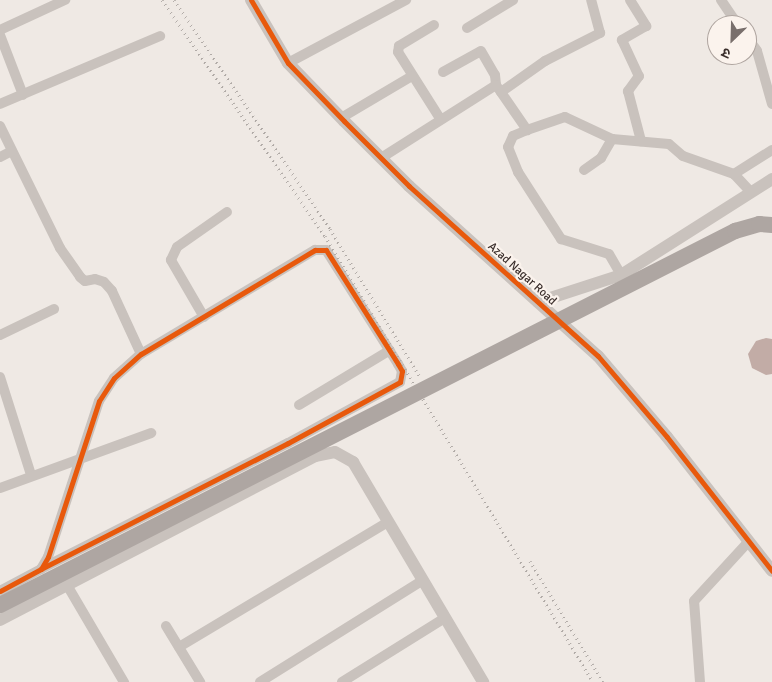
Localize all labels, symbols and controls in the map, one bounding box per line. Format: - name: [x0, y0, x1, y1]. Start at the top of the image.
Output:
- north arrow: [707, 15, 757, 65]
- text: उ: [719, 44, 733, 63]
- street label: Azad Nagar Road: [485, 240, 559, 308]

